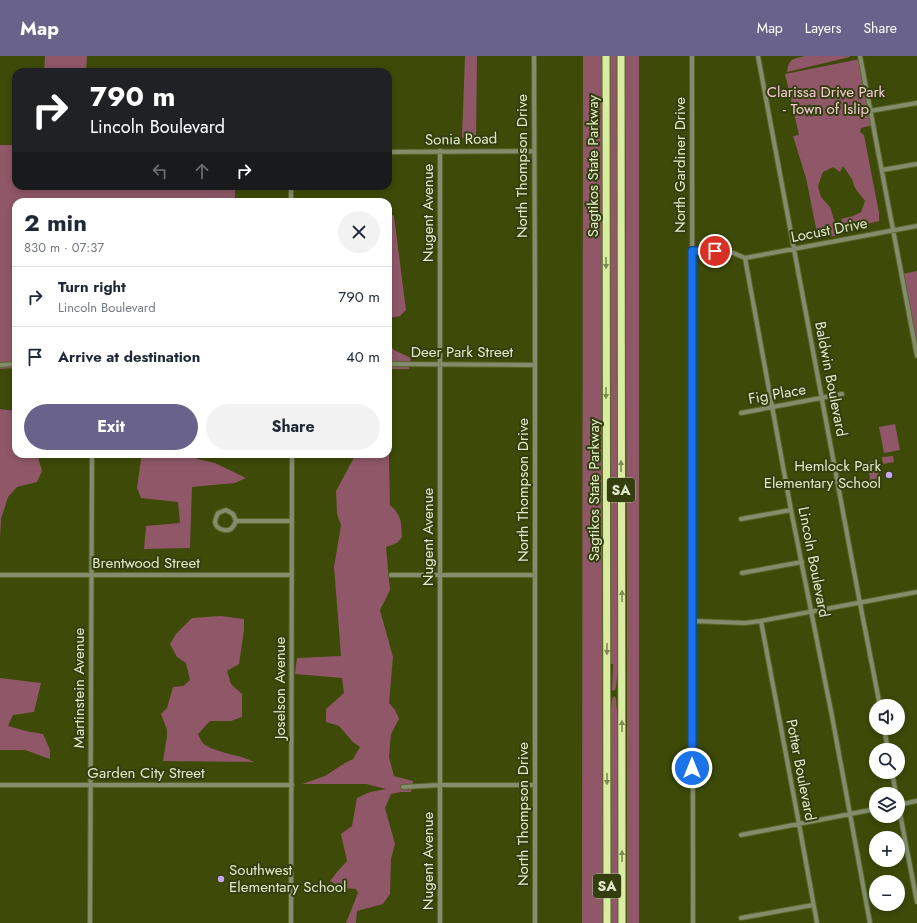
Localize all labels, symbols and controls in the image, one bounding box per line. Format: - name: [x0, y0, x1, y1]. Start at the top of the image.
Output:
- text: Map: [20, 15, 59, 42]
- text: Map: [757, 18, 783, 38]
- text: Layers: [805, 18, 841, 38]
- text: Share: [863, 18, 897, 38]
- text: 790 m: [90, 76, 176, 117]
- park label: Clarissa Drive Park - Town of Islip: [767, 81, 886, 120]
- icon: right: [24, 84, 76, 136]
- street label: North Thompson Drive: [511, 94, 533, 238]
- street label: Sagtikos State Parkway: [582, 94, 604, 237]
- street label: North Gardiner Drive: [669, 97, 691, 233]
- text: Lincoln Boulevard: [90, 114, 225, 140]
- street label: Sonia Road: [425, 127, 497, 151]
- icon: left: [149, 160, 171, 182]
- icon: ahead: [191, 160, 213, 182]
- icon: right: [233, 160, 255, 182]
- street label: Nugent Avenue: [417, 163, 439, 262]
- text: 2 min: [24, 205, 87, 240]
- button: close: [338, 211, 380, 253]
- street label: Locust Drive: [789, 212, 869, 248]
- pin: [698, 234, 732, 268]
- text: 830 m · 07:37: [24, 238, 104, 257]
- icon: arrive: [704, 240, 726, 262]
- one-way arrow: [603, 257, 609, 270]
- text: Turn right: [58, 276, 126, 298]
- icon: right: [24, 286, 46, 308]
- text: 790 m: [338, 286, 380, 308]
- text: Lincoln Boulevard: [58, 298, 156, 317]
- street label: Baldwin Boulevard: [809, 319, 853, 439]
- street label: Deer Park Street: [411, 341, 514, 363]
- icon: arrive: [24, 346, 46, 368]
- text: Arrive at destination: [58, 346, 200, 368]
- text: 40 m: [346, 346, 380, 368]
- street label: Fig Place: [746, 378, 808, 410]
- one-way arrow: [603, 387, 609, 400]
- button: Exit: [24, 404, 198, 450]
- button: Share: [206, 404, 380, 450]
- street label: North Thompson Drive: [512, 418, 534, 562]
- street label: Sagtikos State Parkway: [583, 418, 605, 561]
- place label: Hemlock Park Elementary School: [764, 455, 881, 494]
- one-way arrow: [618, 459, 624, 472]
- marker: Hemlock Park Elementary School: [884, 470, 894, 480]
- road number: SA: [607, 478, 635, 502]
- street label: Nugent Avenue: [417, 487, 439, 586]
- street label: Lincoln Boulevard: [792, 505, 836, 619]
- street label: Brentwood Street: [92, 552, 200, 574]
- one-way arrow: [619, 589, 625, 602]
- street label: Martinstein Avenue: [68, 628, 90, 748]
- street label: Joselson Avenue: [269, 637, 291, 741]
- one-way arrow: [604, 643, 610, 656]
- map controls: [869, 699, 905, 911]
- button: sound: [869, 699, 905, 735]
- street label: Potter Boulevard: [780, 717, 822, 823]
- one-way arrow: [619, 719, 625, 732]
- street label: North Thompson Drive: [512, 742, 534, 886]
- button: search: [869, 743, 905, 779]
- position arrow: [671, 747, 713, 789]
- street label: Garden City Street: [87, 762, 205, 784]
- one-way arrow: [604, 773, 610, 786]
- button: layers: [869, 787, 905, 823]
- street label: Nugent Avenue: [417, 811, 439, 910]
- button: +: [869, 831, 905, 867]
- one-way arrow: [619, 849, 625, 862]
- place label: Southwest Elementary School: [229, 859, 346, 898]
- marker: Southwest Elementary School: [216, 874, 226, 884]
- road number: SA: [593, 874, 621, 898]
- button: −: [869, 875, 905, 911]

